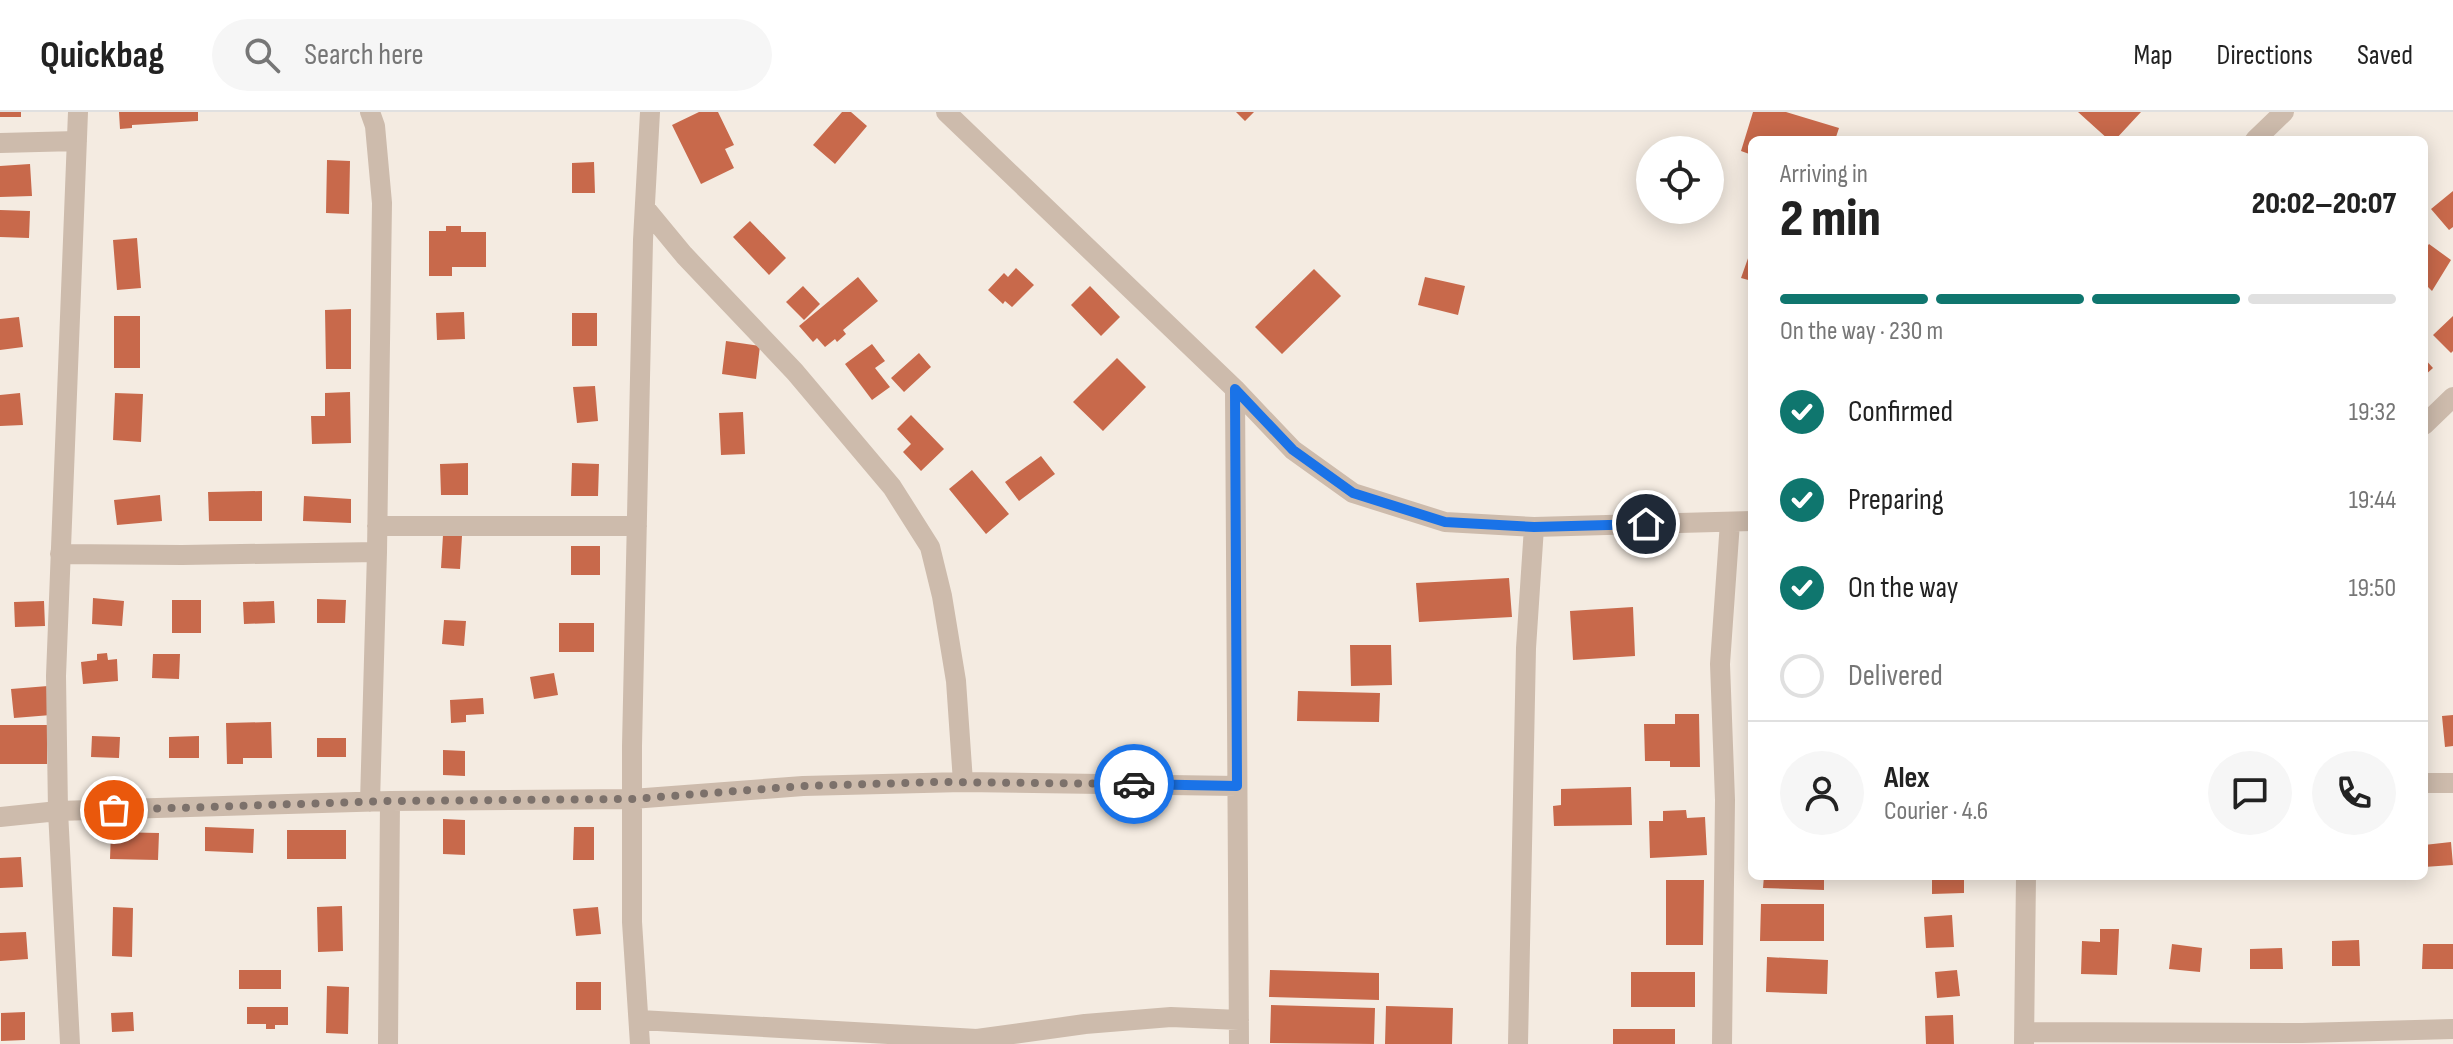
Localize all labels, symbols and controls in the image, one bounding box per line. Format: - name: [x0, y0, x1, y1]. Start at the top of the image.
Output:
- search box: [212, 19, 772, 91]
- text: Quickbag: [40, 33, 164, 78]
- icon: search: [240, 33, 284, 77]
- text: Search here: [304, 37, 423, 73]
- text: Map: [2134, 39, 2173, 72]
- text: Directions: [2217, 39, 2313, 72]
- text: Saved: [2357, 39, 2413, 72]
- map controls: [1636, 136, 1724, 224]
- button: locate: [1636, 136, 1724, 224]
- text: Arriving in: [1780, 159, 1868, 190]
- text: 20:02–20:07: [2252, 186, 2396, 222]
- text: 2 min: [1780, 188, 1881, 251]
- text: On the way · 230 m: [1780, 316, 1943, 347]
- icon: check: [1780, 390, 1824, 434]
- text: Confirmed: [1848, 394, 1953, 430]
- text: 19:32: [2349, 397, 2396, 428]
- icon: check: [1780, 478, 1824, 522]
- text: Preparing: [1848, 482, 1944, 518]
- text: 19:44: [2349, 485, 2396, 516]
- pin: [1612, 490, 1680, 558]
- icon: home: [1624, 502, 1668, 546]
- icon: check: [1780, 566, 1824, 610]
- text: On the way: [1848, 570, 1958, 606]
- text: 19:50: [2348, 573, 2396, 604]
- text: Delivered: [1848, 658, 1943, 694]
- courier: [1094, 744, 1174, 824]
- button: person: [1780, 751, 1864, 835]
- button: chat: [2208, 751, 2292, 835]
- button: phone: [2312, 751, 2396, 835]
- text: Alex: [1884, 760, 1930, 796]
- icon: car: [1112, 762, 1156, 806]
- pin: [80, 776, 148, 844]
- icon: bag: [92, 788, 136, 832]
- text: Courier · 4.6: [1884, 796, 1988, 827]

